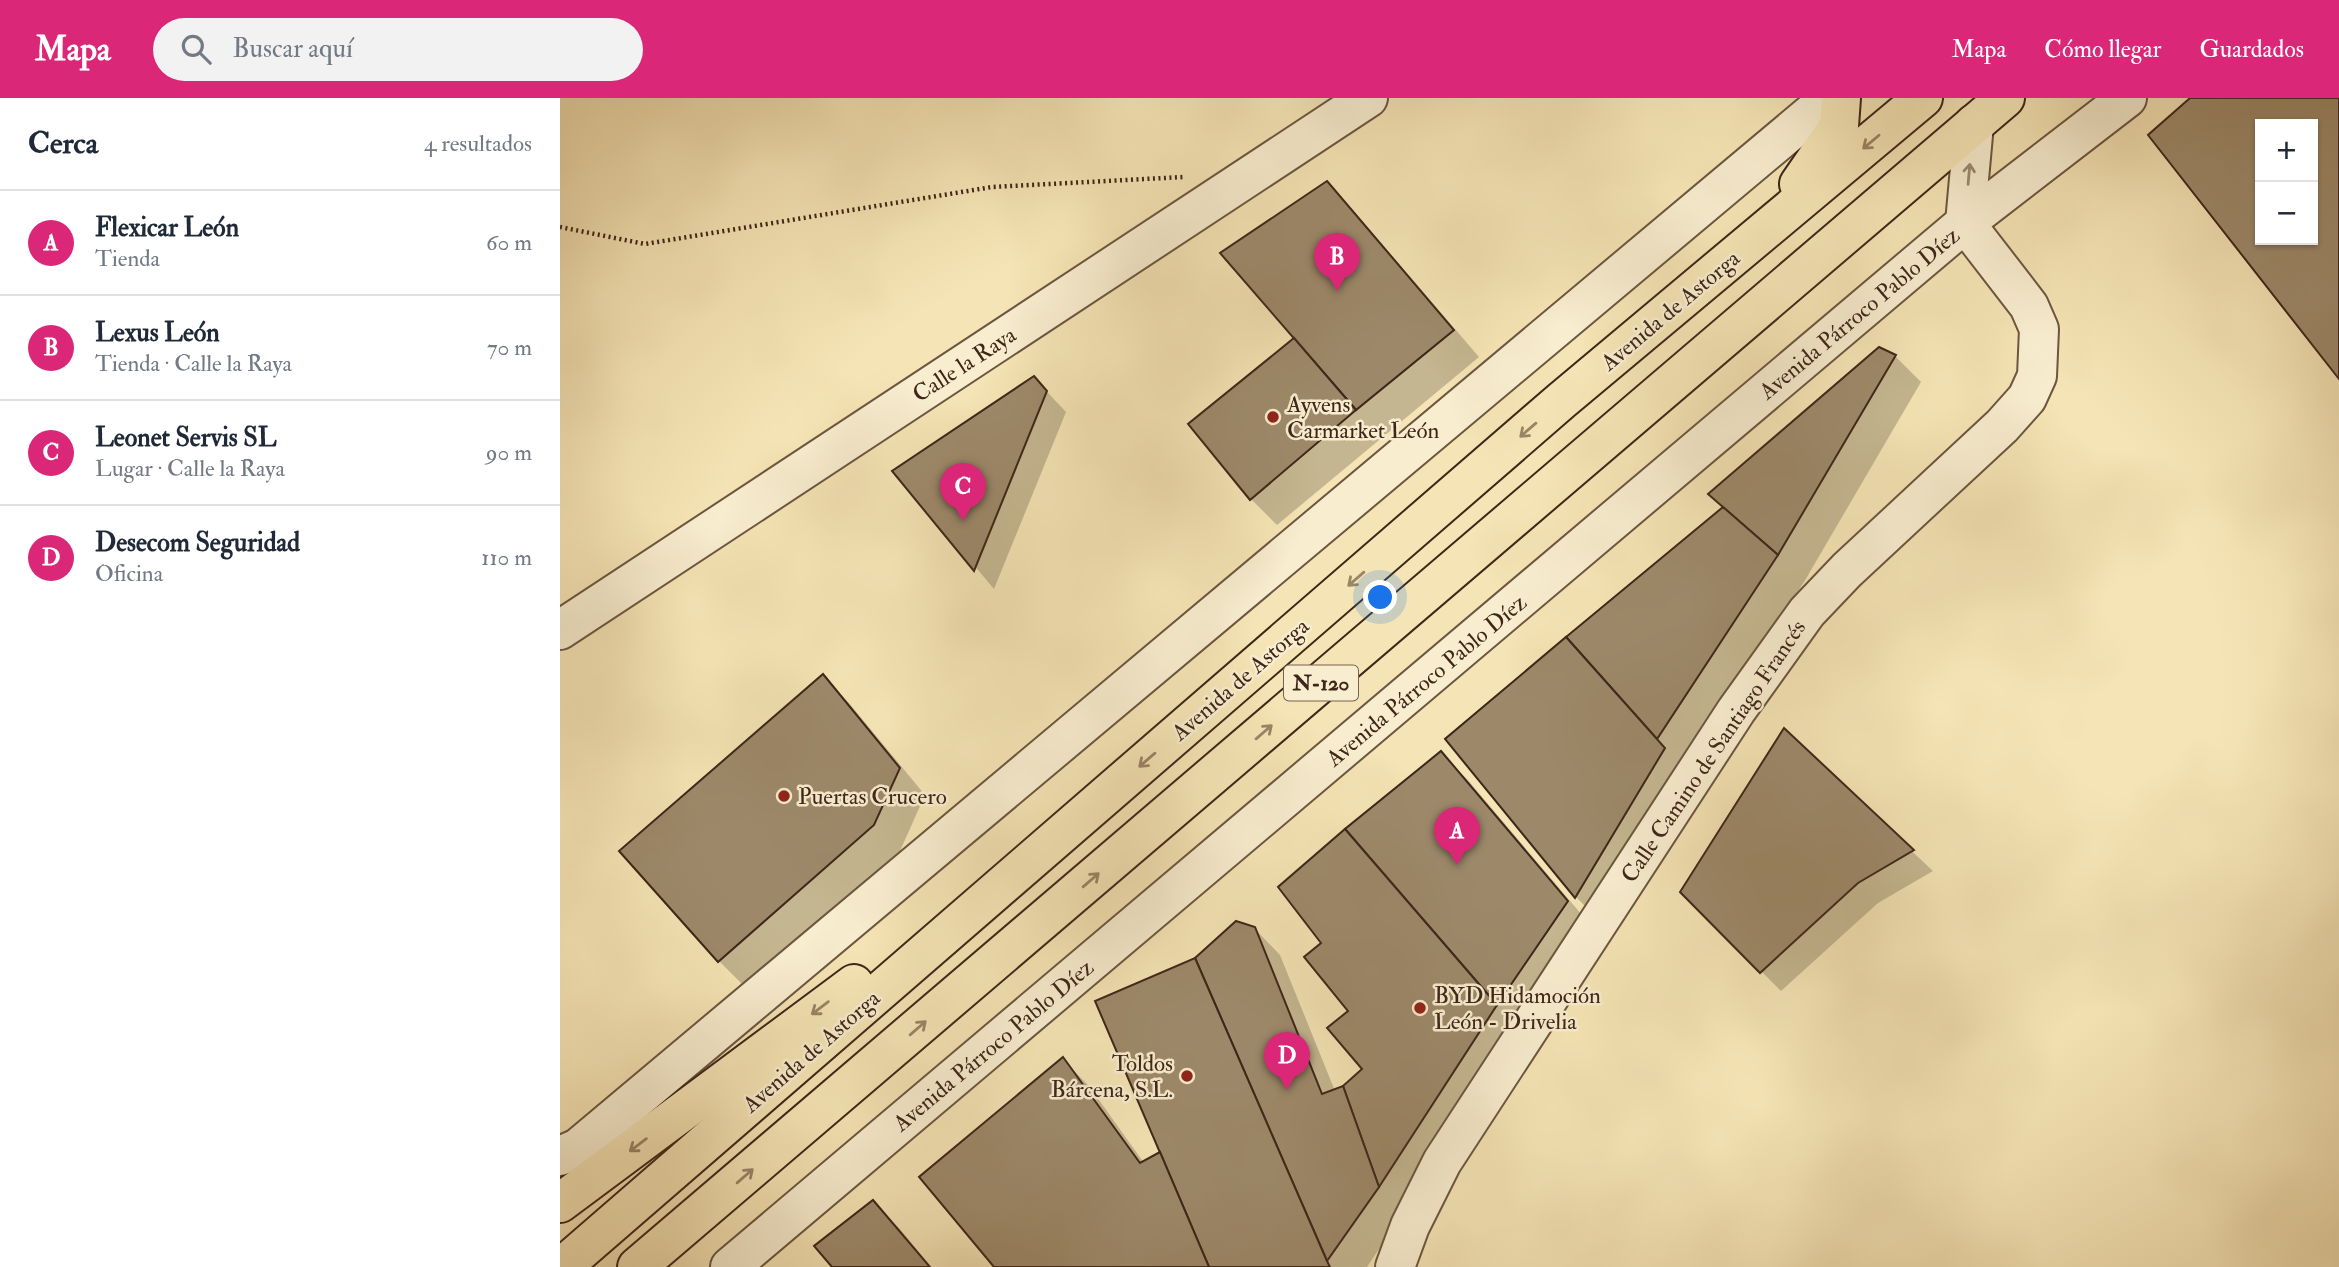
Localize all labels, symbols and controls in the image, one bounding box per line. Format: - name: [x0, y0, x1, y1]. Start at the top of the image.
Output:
- search box: [153, 18, 643, 81]
- text: Mapa: [35, 29, 111, 70]
- icon: search: [177, 30, 215, 68]
- text: Buscar aquí: [233, 33, 353, 65]
- text: Mapa: [1951, 34, 2006, 65]
- text: Cómo llegar: [2044, 34, 2161, 65]
- text: Guardados: [2199, 34, 2304, 65]
- map controls: [2255, 119, 2318, 245]
- button: +: [2255, 119, 2318, 182]
- text: Cerca: [28, 125, 98, 162]
- text: 4 resultados: [424, 129, 532, 158]
- one-way arrow: [1862, 134, 1880, 150]
- one-way arrow: [1963, 163, 1976, 185]
- button: −: [2255, 182, 2318, 245]
- text: Flexicar León: [95, 212, 239, 244]
- street label: Avenida Párroco Pablo Díez: [1752, 221, 1966, 407]
- text: A: [44, 228, 58, 257]
- text: 60 m: [486, 228, 532, 257]
- pin: B: [1314, 233, 1360, 291]
- street label: Avenida de Astorga: [1594, 243, 1746, 378]
- text: Tienda: [95, 244, 160, 273]
- text: Lexus León: [95, 317, 220, 349]
- street label: Calle la Raya: [907, 320, 1022, 409]
- text: B: [43, 333, 59, 362]
- text: 70 m: [487, 333, 532, 362]
- text: Tienda · Calle la Raya: [95, 349, 292, 378]
- place label: Ayvens Carmarket León: [1286, 390, 1439, 445]
- marker: Ayvens Carmarket León: [1265, 409, 1281, 425]
- one-way arrow: [1519, 421, 1537, 437]
- text: Leonet Servis SL: [95, 422, 276, 454]
- text: C: [43, 438, 59, 467]
- text: 90 m: [486, 438, 532, 467]
- text: Lugar · Calle la Raya: [95, 454, 285, 483]
- pin: C: [940, 463, 986, 521]
- text: Desecom Seguridad: [95, 527, 300, 559]
- text: D: [42, 543, 60, 572]
- text: 110 m: [481, 543, 532, 572]
- text: Oficina: [95, 559, 163, 588]
- one-way arrow: [1347, 571, 1365, 587]
- your location: [1363, 580, 1397, 614]
- street label: Avenida Párroco Pablo Díez: [1319, 588, 1533, 774]
- street label: Avenida de Astorga: [1165, 611, 1315, 748]
- street label: Calle Camino de Santiago Francés: [1615, 614, 1812, 888]
- road number: N-120: [1284, 666, 1358, 700]
- one-way arrow: [1254, 724, 1272, 740]
- one-way arrow: [1138, 752, 1156, 768]
- place label: Puertas Crucero: [798, 782, 947, 811]
- marker: Puertas Crucero: [776, 788, 792, 804]
- pin: A: [1434, 807, 1480, 865]
- one-way arrow: [1081, 872, 1099, 888]
- street label: Avenida Párroco Pablo Díez: [886, 953, 1100, 1139]
- place label: BYD Hidamoción León - Drivelia: [1434, 981, 1601, 1036]
- street label: Avenida de Astorga: [736, 983, 886, 1120]
- marker: BYD Hidamoción León - Drivelia: [1412, 1000, 1428, 1016]
- one-way arrow: [812, 1001, 830, 1016]
- one-way arrow: [909, 1020, 927, 1036]
- pin: D: [1264, 1032, 1310, 1090]
- place label: Toldos Bárcena, S.L.: [1051, 1049, 1173, 1104]
- marker: Toldos Bárcena, S.L.: [1179, 1068, 1195, 1084]
- one-way arrow: [629, 1137, 648, 1152]
- one-way arrow: [736, 1168, 754, 1184]

